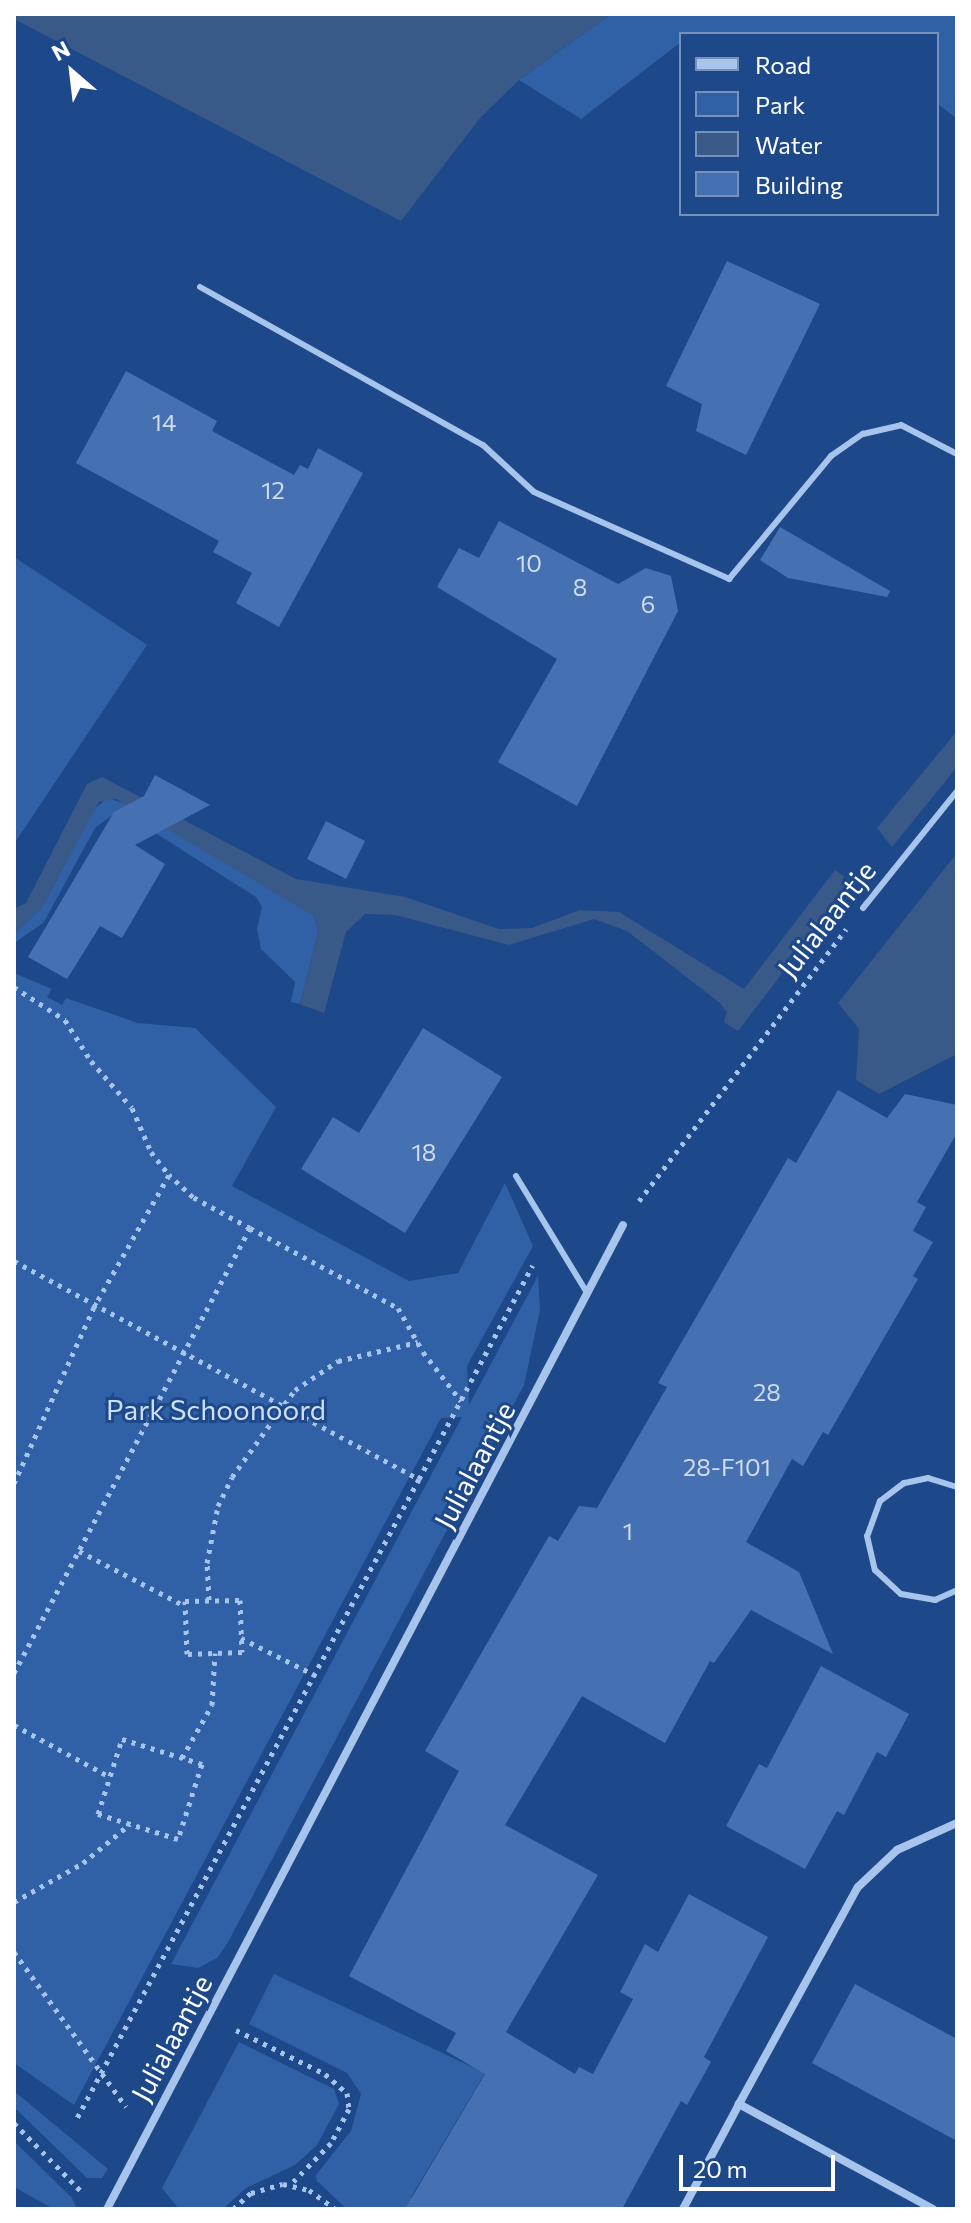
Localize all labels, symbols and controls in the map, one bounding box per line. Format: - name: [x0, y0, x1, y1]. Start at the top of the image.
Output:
- north arrow: [32, 32, 112, 112]
- legend: [679, 32, 939, 216]
- text: N: [47, 35, 74, 66]
- text: Road: [755, 50, 811, 79]
- text: Park: [755, 90, 805, 119]
- text: Water: [755, 130, 823, 159]
- text: Building: [755, 170, 843, 199]
- house number: 14: [152, 408, 176, 436]
- house number: 12: [261, 476, 285, 504]
- house number: 10: [516, 549, 542, 577]
- house number: 8: [573, 573, 587, 601]
- house number: 6: [641, 590, 655, 618]
- street label: Julialaantje: [770, 854, 882, 984]
- house number: 18: [412, 1138, 436, 1166]
- house number: 28: [753, 1378, 781, 1406]
- park label: Park Schoonoord: [106, 1392, 326, 1426]
- street label: Julialaantje: [427, 1396, 521, 1534]
- house number: 28-F101: [683, 1453, 771, 1481]
- house number: 1: [623, 1517, 633, 1545]
- street label: Julialaantje: [124, 1969, 218, 2107]
- scale bar: [683, 2139, 839, 2189]
- text: 20 m: [693, 2154, 747, 2183]

